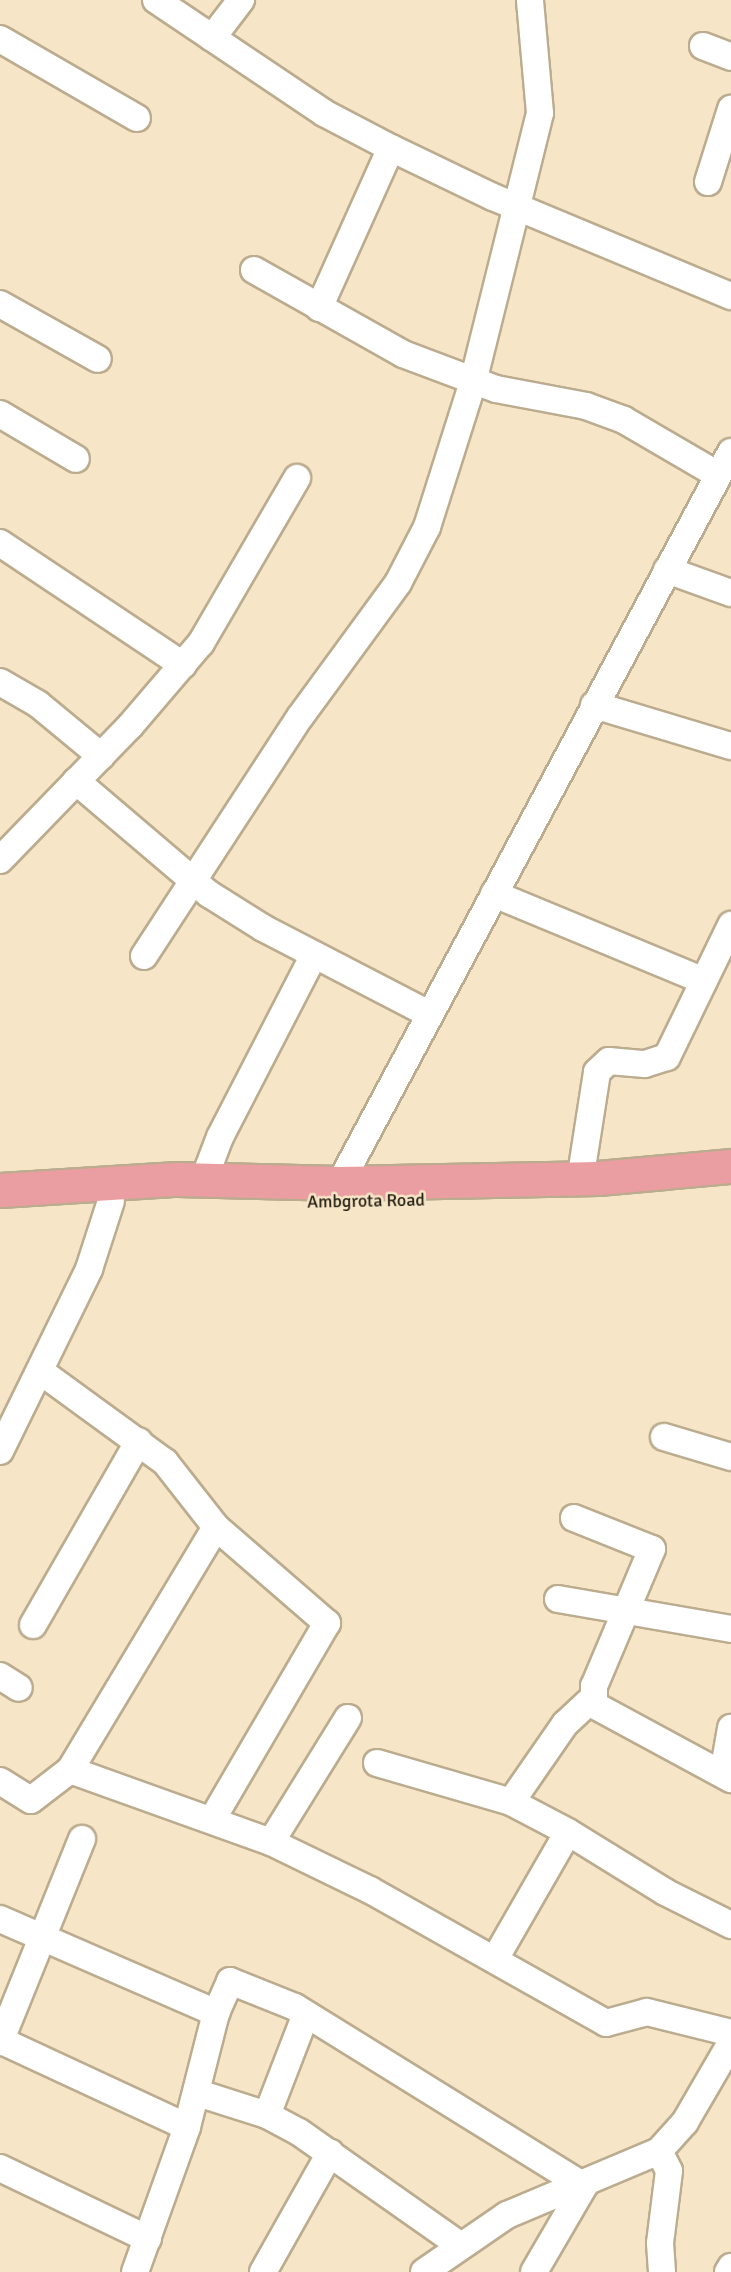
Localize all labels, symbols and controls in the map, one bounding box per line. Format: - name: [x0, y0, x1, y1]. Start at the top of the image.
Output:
- street label: Ambgrota Road: [307, 1189, 425, 1213]

